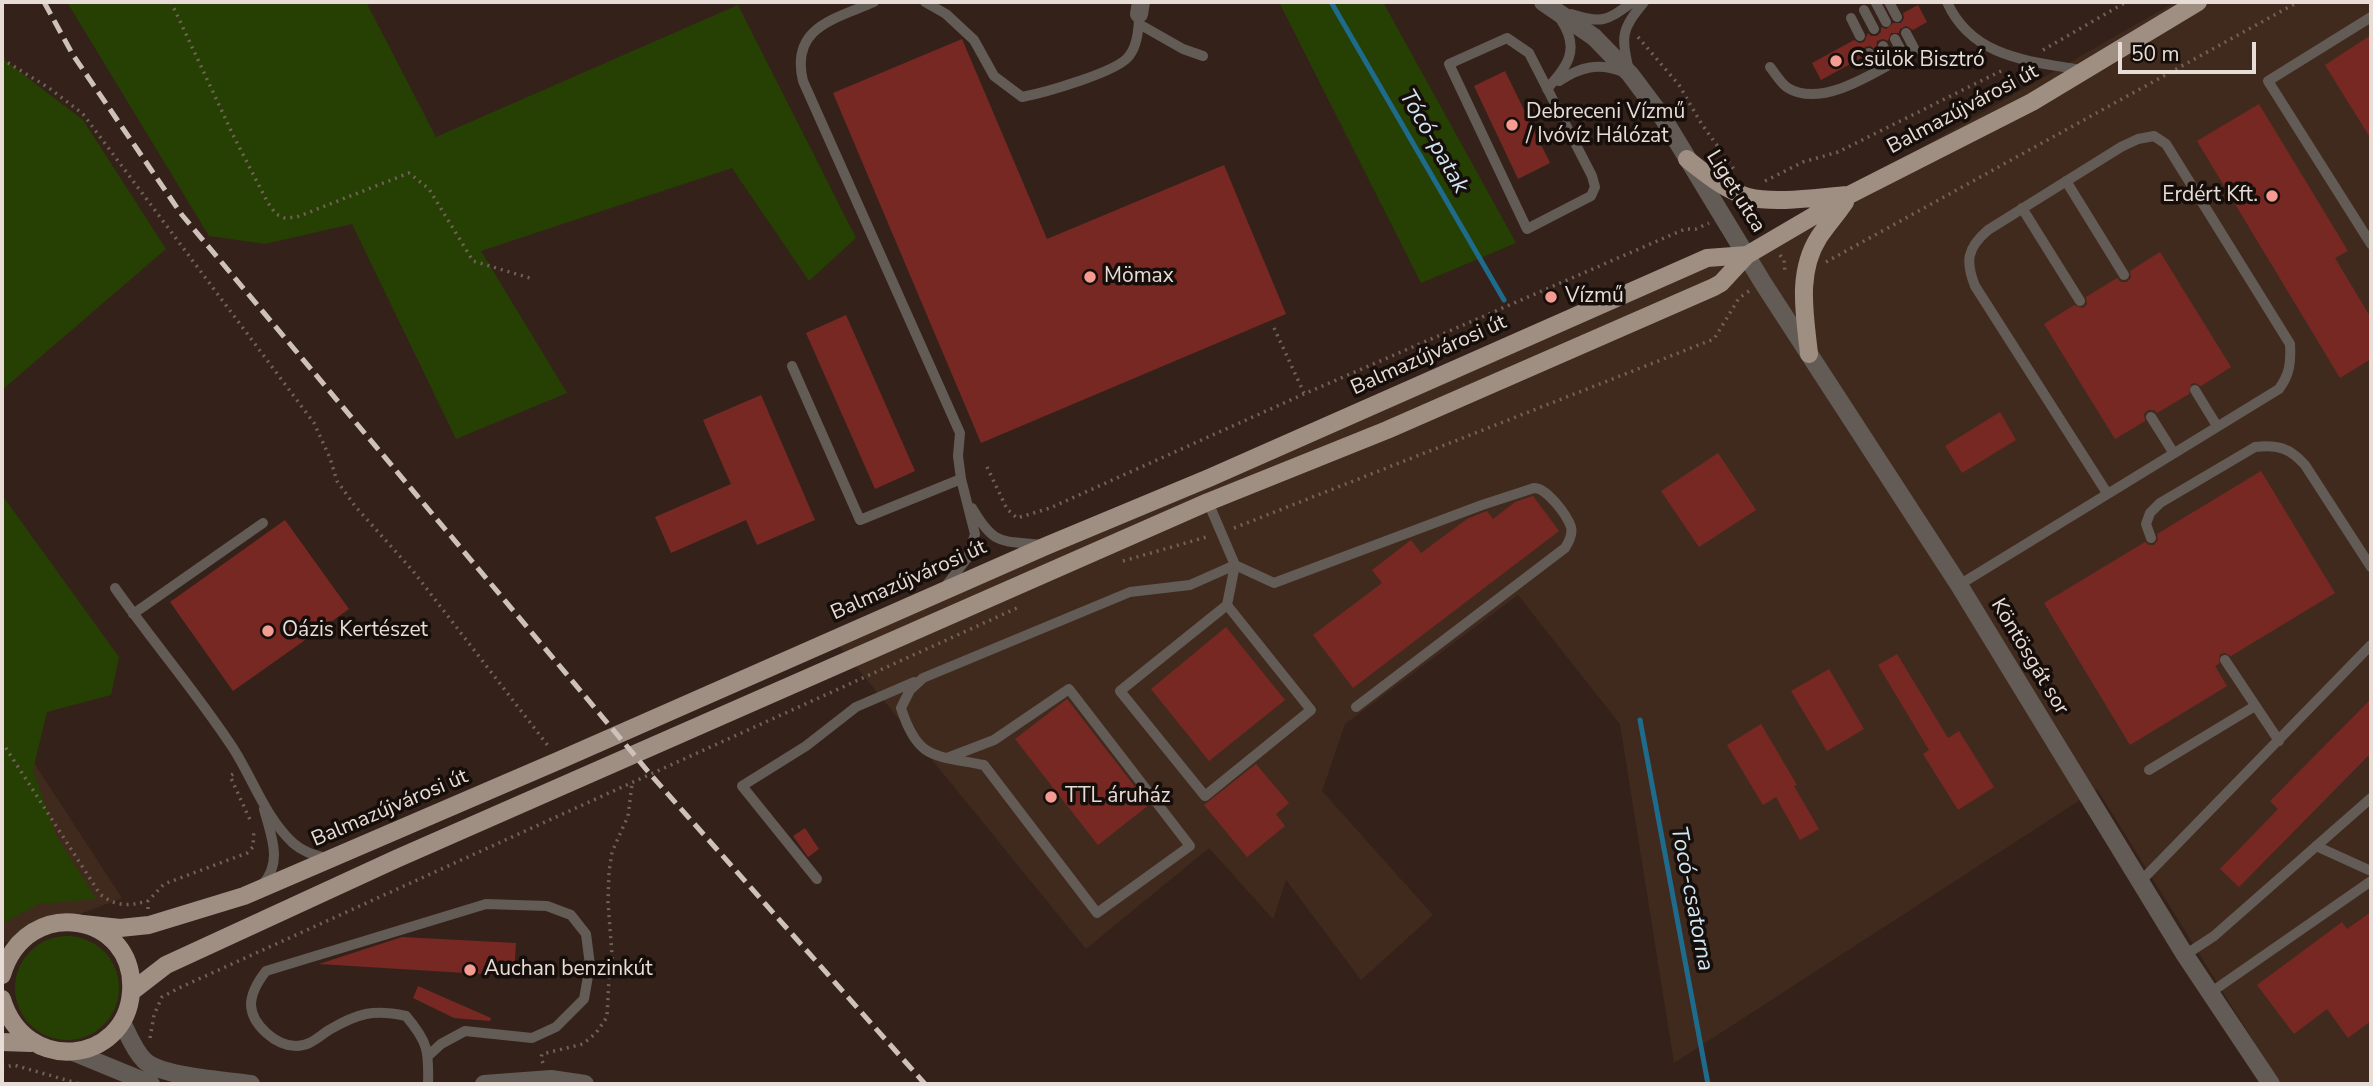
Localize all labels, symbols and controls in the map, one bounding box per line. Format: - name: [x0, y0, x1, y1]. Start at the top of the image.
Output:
- scale bar: [2121, 28, 2259, 72]
- text: 50 m: [2131, 40, 2180, 68]
- place label: Csülök Bisztró: [1850, 48, 1985, 74]
- marker: Csülök Bisztró: [1828, 53, 1844, 69]
- street label: Balmazújvárosi út: [1883, 60, 2043, 160]
- water label: Tócó-patak: [1392, 85, 1474, 199]
- place label: Debreceni Vízmű / Ivóvíz Hálózat: [1526, 100, 1685, 150]
- marker: Debreceni Vízmű / Ivóvíz Hálózat: [1504, 117, 1520, 133]
- street label: Liget utca: [1700, 146, 1770, 238]
- place label: Erdért Kft.: [2162, 183, 2258, 209]
- marker: Erdért Kft.: [2264, 188, 2280, 204]
- place label: Mömax: [1104, 264, 1174, 290]
- marker: Mömax: [1082, 269, 1098, 285]
- place label: Vízmű: [1565, 284, 1624, 310]
- marker: Vízmű: [1543, 289, 1559, 305]
- street label: Balmazújvárosi út: [1347, 310, 1511, 402]
- street label: Balmazújvárosi út: [827, 535, 991, 627]
- street label: Köntösgát sor: [1984, 594, 2074, 720]
- place label: Oázis Kertészet: [282, 618, 428, 644]
- marker: Oázis Kertészet: [260, 623, 276, 639]
- street label: Balmazújvárosi út: [308, 765, 472, 853]
- place label: TTL áruház: [1065, 784, 1171, 810]
- marker: TTL áruház: [1043, 789, 1059, 805]
- water label: Tocó-csatorna: [1663, 824, 1719, 974]
- place label: Auchan benzinkút: [484, 957, 653, 983]
- marker: Auchan benzinkút: [462, 962, 478, 978]

